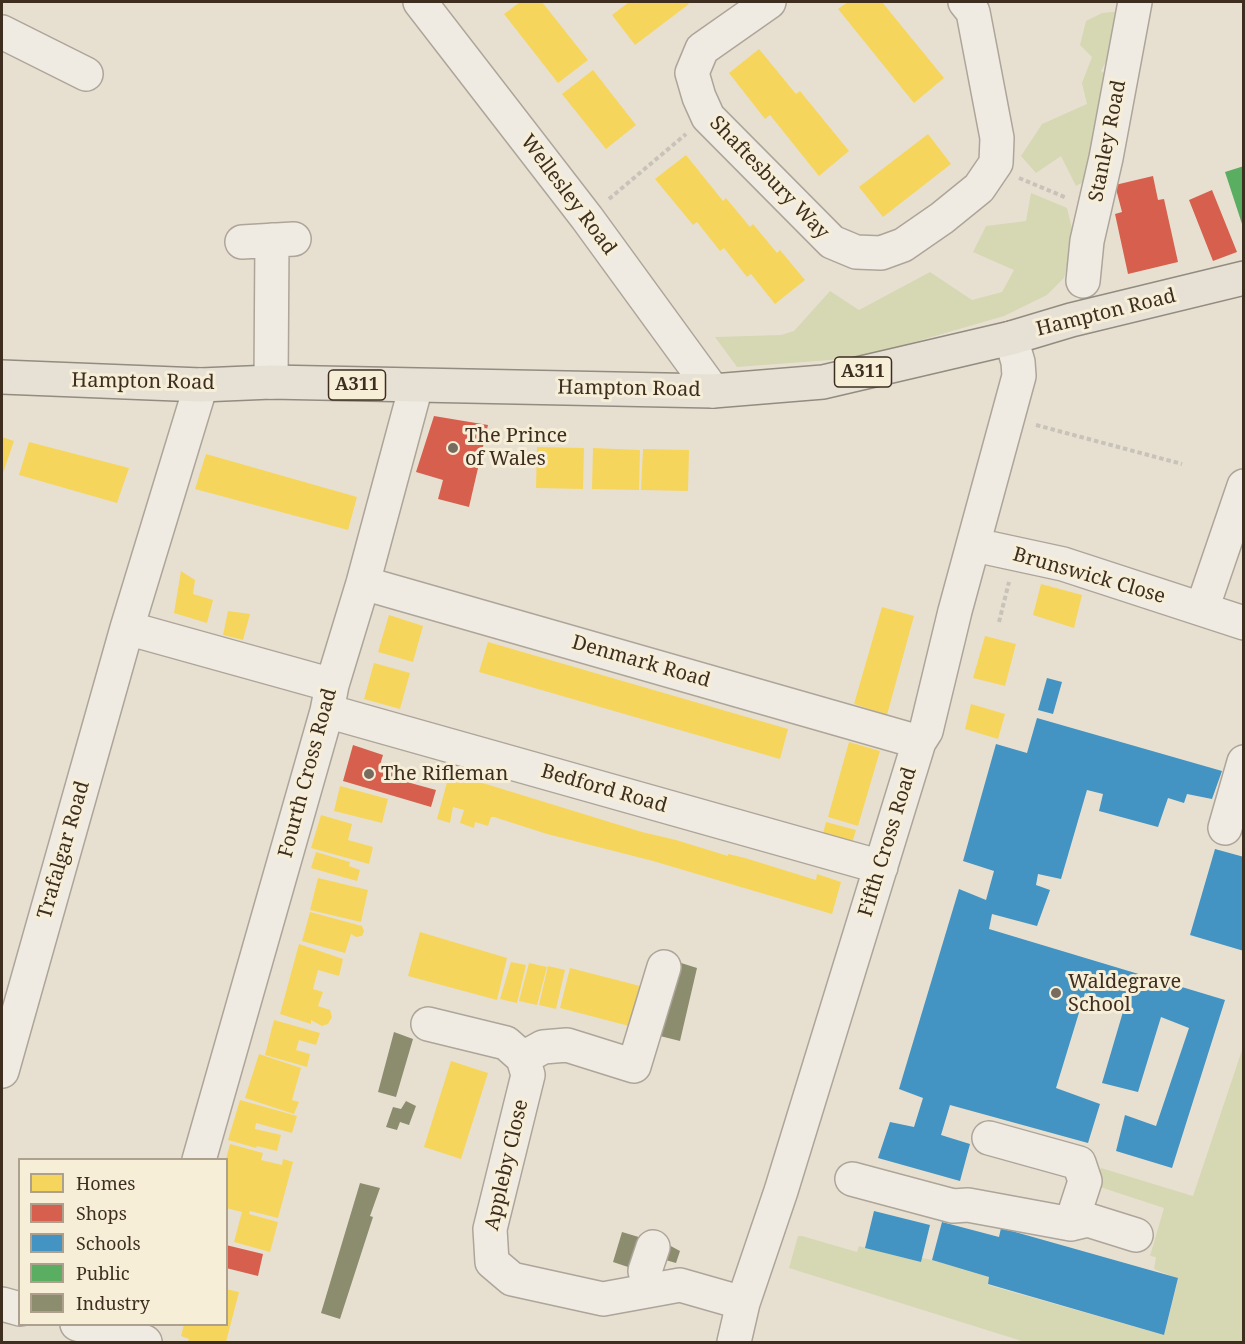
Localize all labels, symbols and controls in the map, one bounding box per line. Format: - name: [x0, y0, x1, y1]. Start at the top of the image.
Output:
- street label: Stanley Road: [1084, 78, 1132, 204]
- street label: Shaftesbury Way: [704, 112, 834, 244]
- street label: Wellesley Road: [515, 130, 621, 260]
- street label: Hampton Road: [1034, 284, 1178, 342]
- road number: A311: [834, 357, 892, 387]
- street label: Hampton Road: [71, 369, 215, 395]
- road number: A311: [328, 370, 386, 400]
- street label: Hampton Road: [557, 376, 701, 402]
- place label: The Prince of Wales: [465, 424, 567, 471]
- marker: The Prince of Wales: [446, 441, 460, 455]
- street label: Brunswick Close: [1010, 543, 1168, 609]
- street label: Denmark Road: [569, 631, 713, 693]
- street label: Fourth Cross Road: [274, 686, 342, 860]
- street label: Bedford Road: [538, 760, 670, 818]
- place label: The Rifleman: [381, 762, 508, 786]
- street label: Fifth Cross Road: [854, 764, 922, 920]
- marker: The Rifleman: [362, 767, 376, 781]
- street label: Trafalgar Road: [33, 778, 95, 922]
- place label: Waldegrave School: [1068, 970, 1181, 1017]
- marker: Waldegrave School: [1049, 986, 1063, 1000]
- street label: Appleby Close: [480, 1097, 534, 1233]
- legend: [18, 1158, 228, 1326]
- text: Homes: [76, 1171, 135, 1195]
- text: Shops: [76, 1201, 127, 1225]
- text: Schools: [76, 1231, 141, 1255]
- text: Public: [76, 1261, 130, 1285]
- text: Industry: [76, 1291, 150, 1315]

